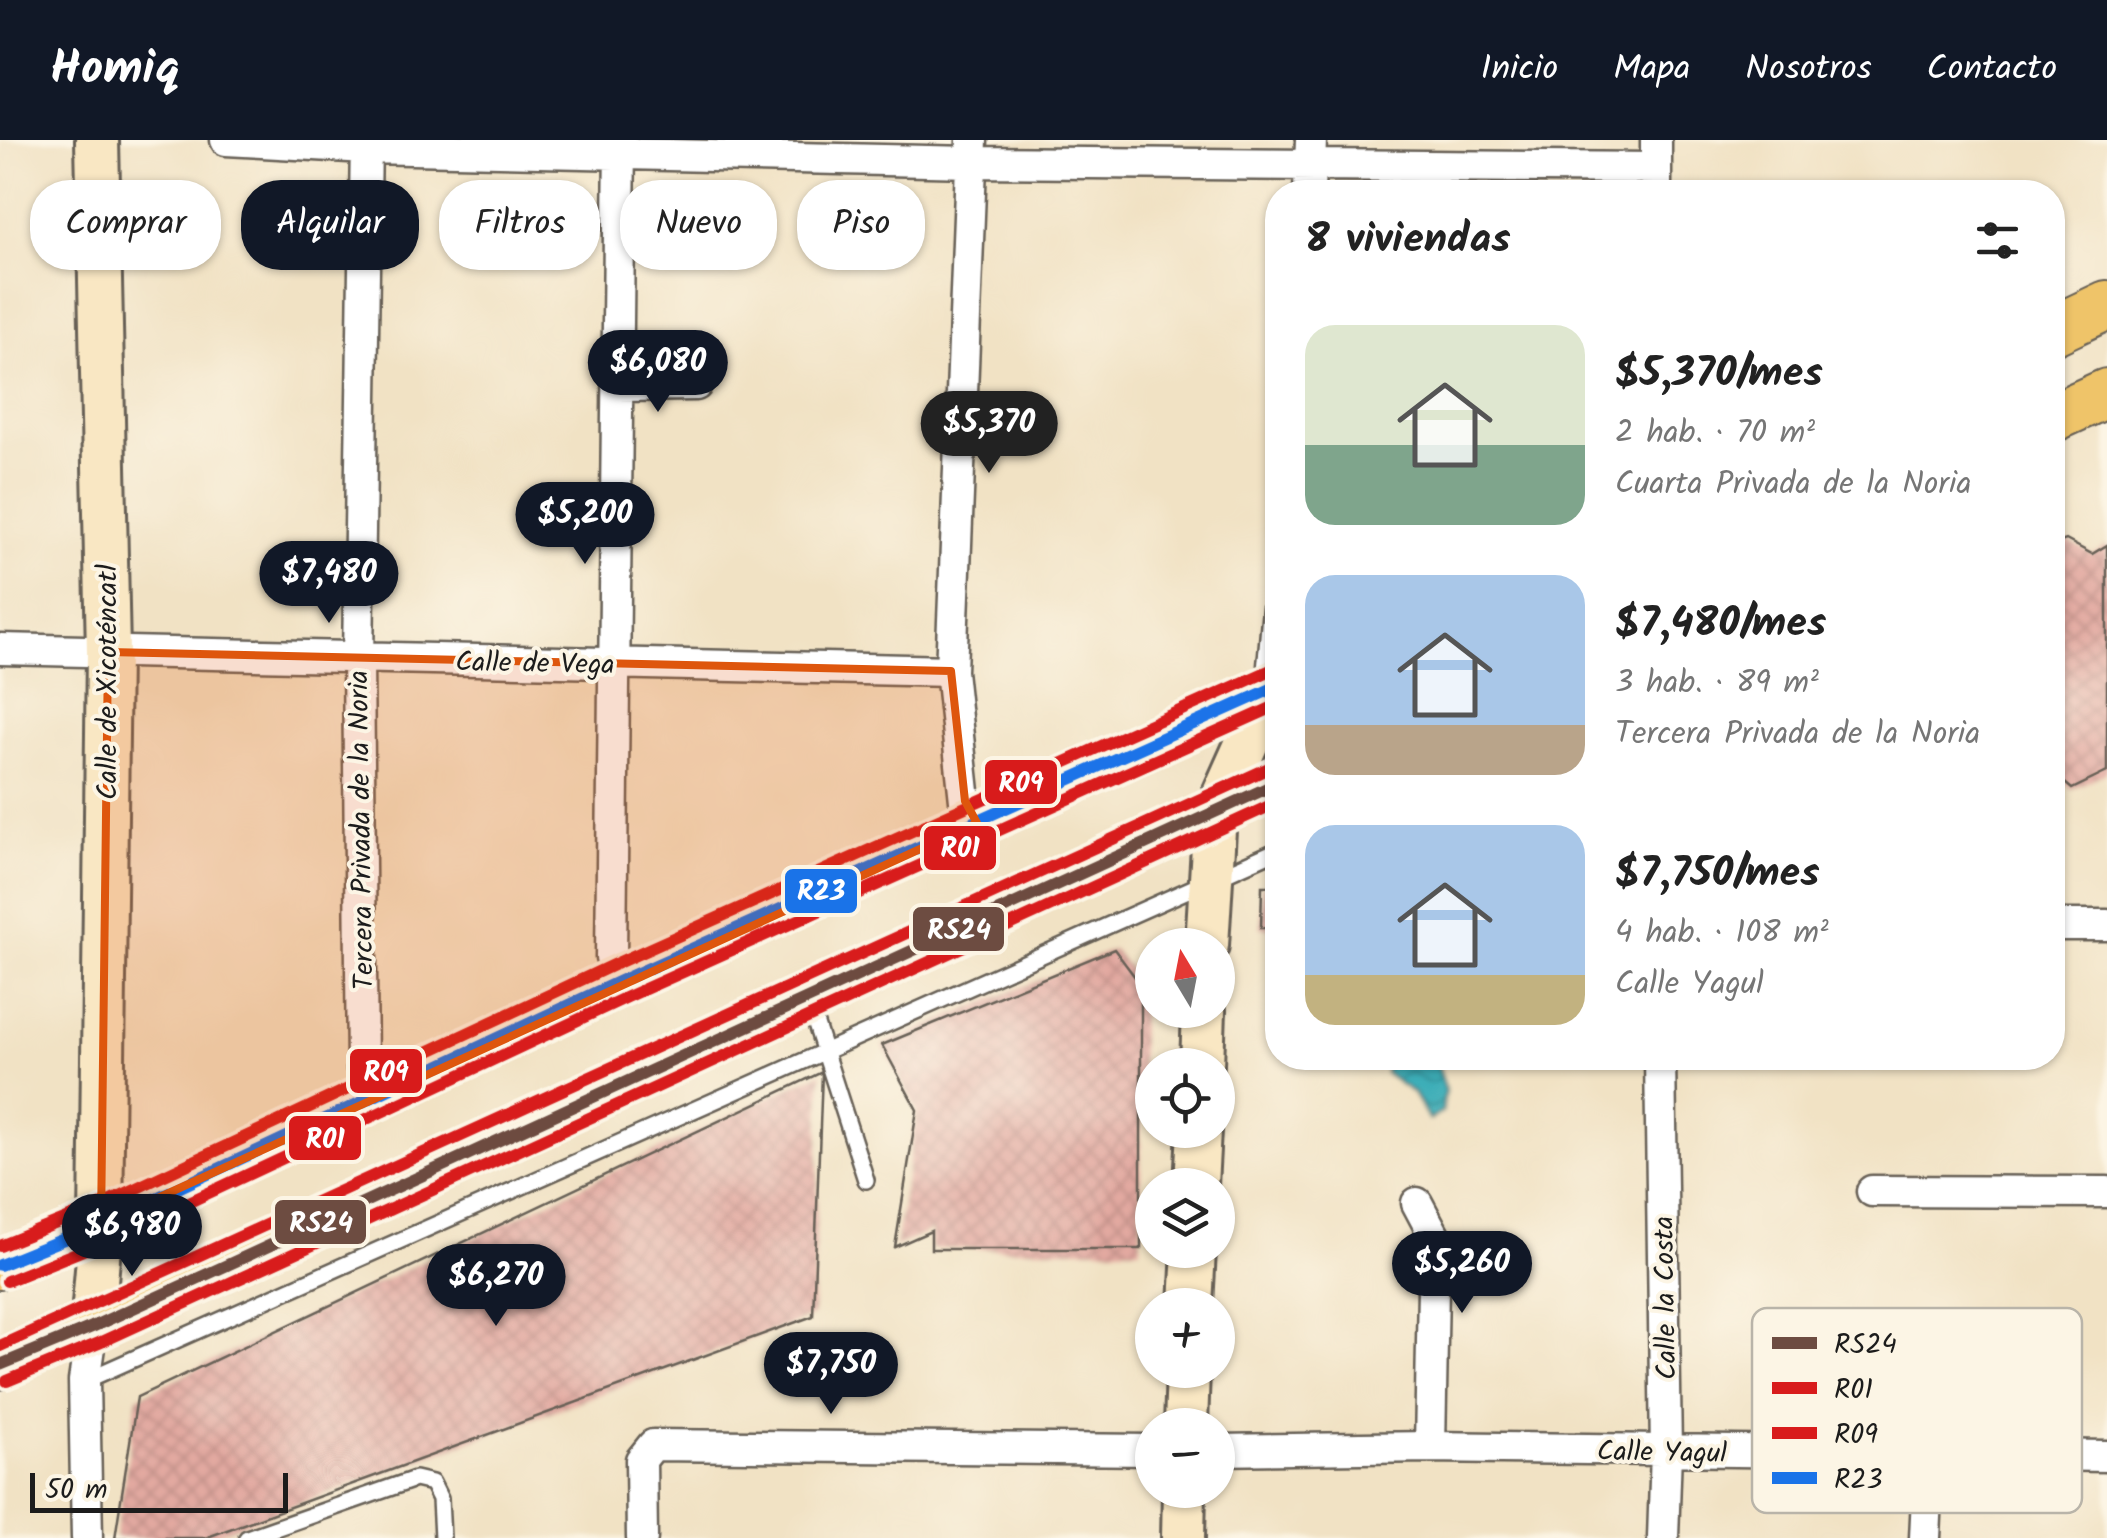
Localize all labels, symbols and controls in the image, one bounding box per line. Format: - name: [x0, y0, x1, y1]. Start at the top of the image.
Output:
- text: Homiq: [50, 32, 180, 108]
- text: Inicio: [1481, 42, 1558, 98]
- text: Mapa: [1613, 42, 1690, 98]
- text: Nosotros: [1745, 42, 1872, 98]
- text: Contacto: [1927, 42, 2057, 98]
- chip: Comprar: [30, 180, 221, 270]
- chip: Alquilar: [241, 180, 419, 270]
- chip: Filtros: [439, 180, 600, 270]
- chip: Nuevo: [620, 180, 777, 270]
- chip: Piso: [797, 180, 925, 270]
- text: 8 viviendas: [1305, 207, 1511, 274]
- icon: filters: [1970, 213, 2025, 268]
- pin: $6,080: [577, 330, 739, 415]
- text: $6,080: [610, 337, 706, 388]
- text: $5,370/mes: [1615, 341, 1823, 408]
- icon: home: [1385, 365, 1505, 485]
- pin: $5,370: [908, 391, 1070, 476]
- text: $5,370: [943, 398, 1035, 449]
- text: 2 hab. · 70 m²: [1615, 408, 1815, 459]
- text: Cuarta Privada de la Noria: [1615, 459, 1972, 510]
- pin: $5,200: [504, 482, 666, 567]
- text: $5,200: [537, 489, 633, 540]
- pin: $7,480: [248, 541, 410, 626]
- text: $7,480: [281, 548, 377, 599]
- street label: Calle de Xicoténcatl: [86, 564, 131, 800]
- text: $7,480/mes: [1615, 591, 1826, 658]
- icon: home: [1385, 615, 1505, 735]
- street label: Calle de Vega: [455, 641, 615, 688]
- text: 3 hab. · 89 m²: [1615, 658, 1819, 709]
- street label: Tercera Privada de la Noria: [337, 670, 388, 990]
- text: Tercera Privada de la Noria: [1615, 709, 1980, 760]
- line badge: R09: [983, 758, 1059, 806]
- text: R09: [998, 762, 1044, 807]
- line badge: R01: [922, 824, 998, 872]
- text: R01: [940, 827, 980, 872]
- text: $7,750/mes: [1615, 841, 1820, 908]
- icon: home: [1385, 865, 1505, 985]
- line badge: R23: [783, 867, 859, 915]
- text: R23: [797, 870, 845, 915]
- line badge: RS24: [911, 905, 1006, 953]
- text: 4 hab. · 108 m²: [1615, 908, 1829, 959]
- text: RS24: [927, 909, 991, 954]
- north arrow: [1135, 928, 1235, 1028]
- map controls: [1135, 928, 1235, 1508]
- text: Calle Yagul: [1615, 959, 1764, 1010]
- line badge: R09: [348, 1047, 424, 1095]
- button: locate: [1135, 1048, 1235, 1148]
- text: R09: [363, 1051, 409, 1096]
- line badge: R01: [287, 1114, 363, 1162]
- text: R01: [305, 1118, 345, 1163]
- button: layers: [1135, 1168, 1235, 1268]
- pin: $6,980: [51, 1194, 213, 1279]
- line badge: RS24: [273, 1198, 368, 1246]
- text: $6,980: [84, 1201, 180, 1252]
- text: RS24: [289, 1202, 353, 1247]
- street label: Calle la Costa: [1643, 1216, 1690, 1380]
- pin: $5,260: [1381, 1231, 1543, 1316]
- text: $5,260: [1414, 1238, 1510, 1289]
- pin: $6,270: [415, 1244, 577, 1329]
- text: $6,270: [449, 1251, 543, 1302]
- button: +: [1135, 1288, 1235, 1388]
- legend: [1752, 1308, 2082, 1513]
- text: RS24: [1834, 1323, 1897, 1368]
- pin: $7,750: [750, 1332, 912, 1417]
- text: $7,750: [786, 1339, 876, 1390]
- text: R01: [1834, 1368, 1873, 1413]
- button: −: [1135, 1408, 1235, 1508]
- text: R09: [1834, 1413, 1878, 1458]
- street label: Calle Yagul: [1596, 1430, 1728, 1477]
- text: R23: [1834, 1458, 1883, 1503]
- scale bar: [30, 1468, 288, 1512]
- text: 50 m: [45, 1468, 108, 1513]

